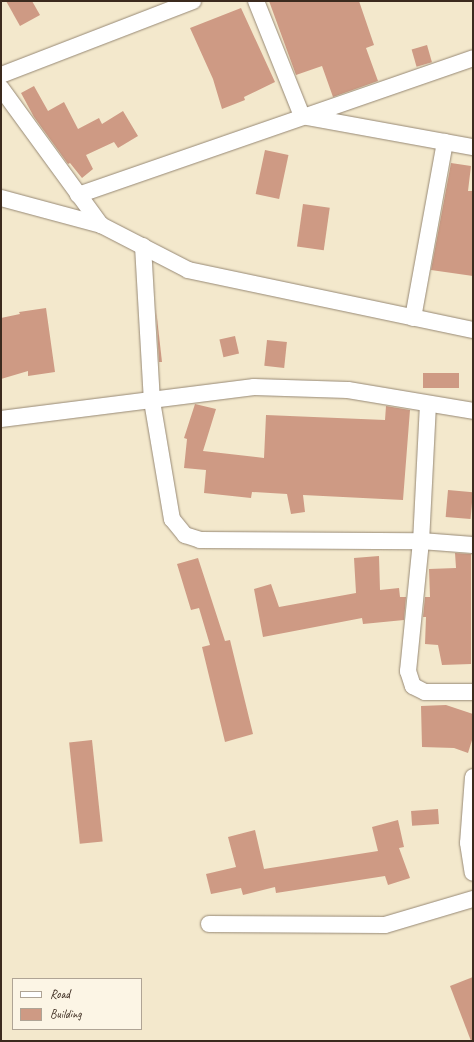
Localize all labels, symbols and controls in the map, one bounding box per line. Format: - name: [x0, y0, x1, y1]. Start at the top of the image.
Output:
- legend: [12, 978, 142, 1030]
- text: Road: [50, 986, 70, 1002]
- text: Building: [50, 1006, 82, 1022]

